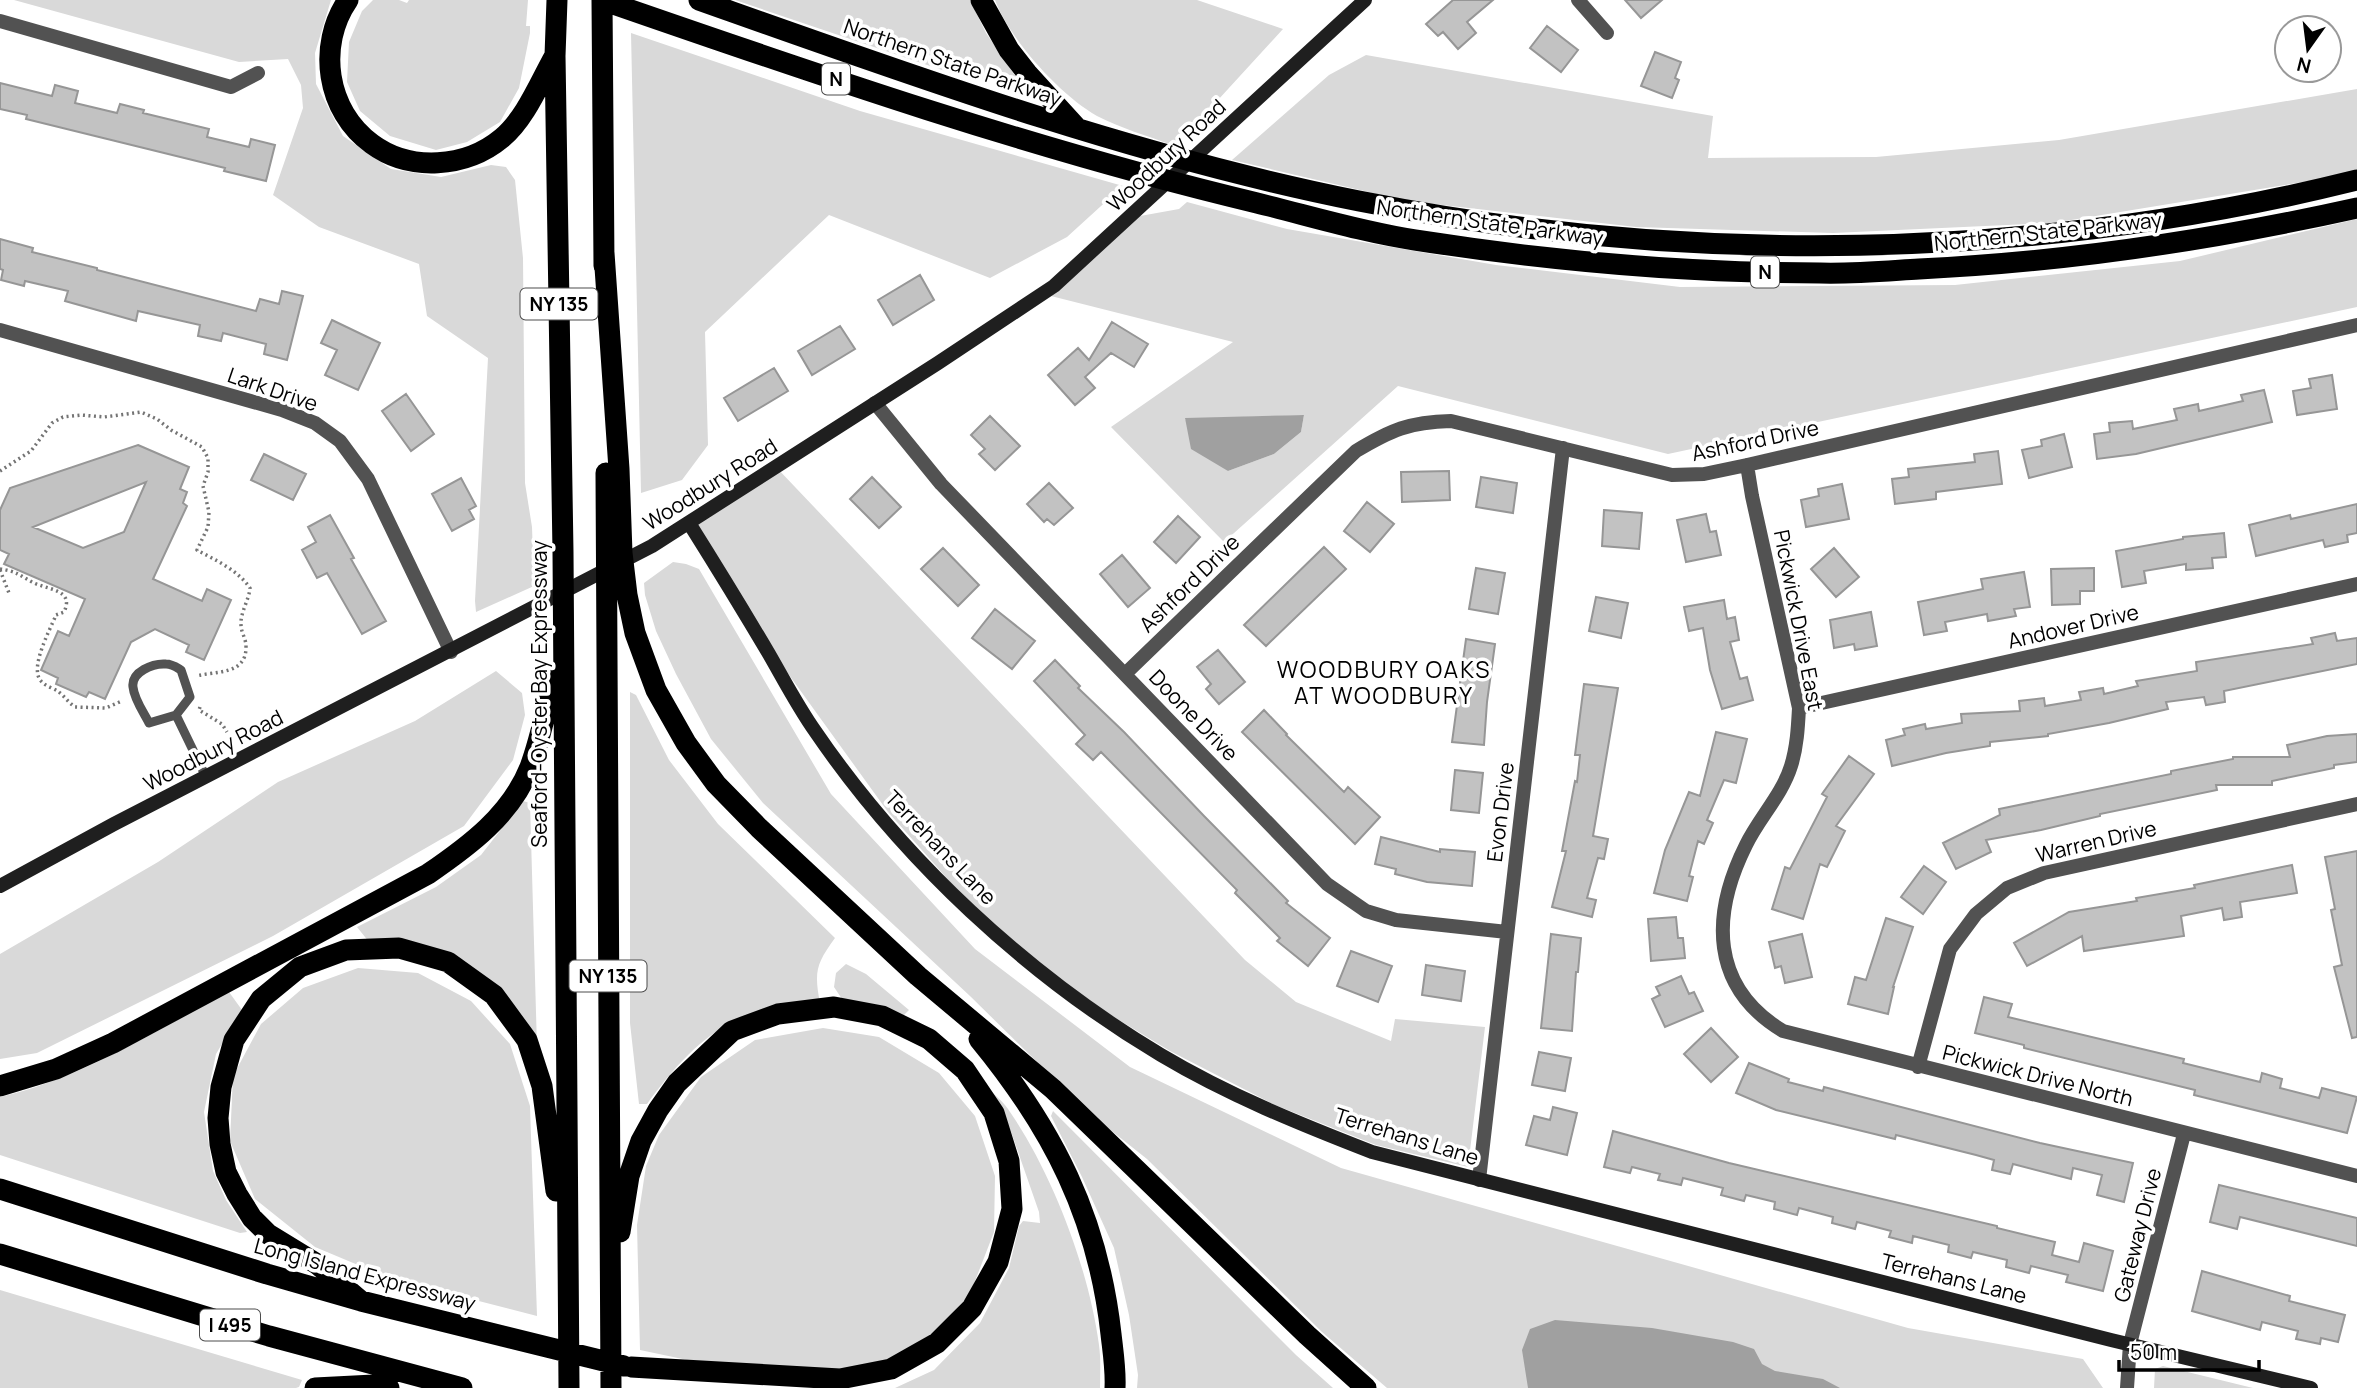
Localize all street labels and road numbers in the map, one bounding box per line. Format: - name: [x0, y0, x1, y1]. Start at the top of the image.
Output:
- street label: Northern State Parkway: [840, 12, 1066, 112]
- road number: N: [822, 64, 850, 94]
- street label: Woodbury Road: [1100, 93, 1232, 217]
- street label: Northern State Parkway: [1375, 192, 1605, 252]
- street label: Northern State Parkway: [1933, 205, 2163, 257]
- road number: N: [1751, 256, 1779, 288]
- road number: NY 135: [520, 288, 598, 320]
- street label: Lark Drive: [224, 361, 322, 417]
- street label: Ashford Drive: [1689, 413, 1821, 467]
- street label: Woodbury Road: [638, 432, 782, 536]
- street label: Pickwick Drive East: [1768, 527, 1830, 713]
- street label: Ashford Drive: [1133, 528, 1245, 638]
- street label: Seaford-Oyster Bay Expressway: [525, 540, 553, 848]
- street label: Andover Drive: [2005, 597, 2141, 655]
- street label: Doone Drive: [1143, 663, 1245, 767]
- street label: Woodbury Road: [138, 703, 288, 797]
- street label: Evon Drive: [1480, 760, 1520, 864]
- street label: Terrehans Lane: [879, 784, 1003, 910]
- street label: Warren Drive: [2033, 814, 2159, 868]
- road number: NY 135: [570, 960, 646, 992]
- street label: Pickwick Drive North: [1940, 1038, 2136, 1112]
- street label: Terrehans Lane: [1332, 1101, 1482, 1171]
- street label: Gateway Drive: [2107, 1165, 2167, 1305]
- street label: Long Island Expressway: [251, 1231, 479, 1317]
- street label: Terrehans Lane: [1878, 1246, 2030, 1310]
- road number: I 495: [200, 1310, 260, 1340]

